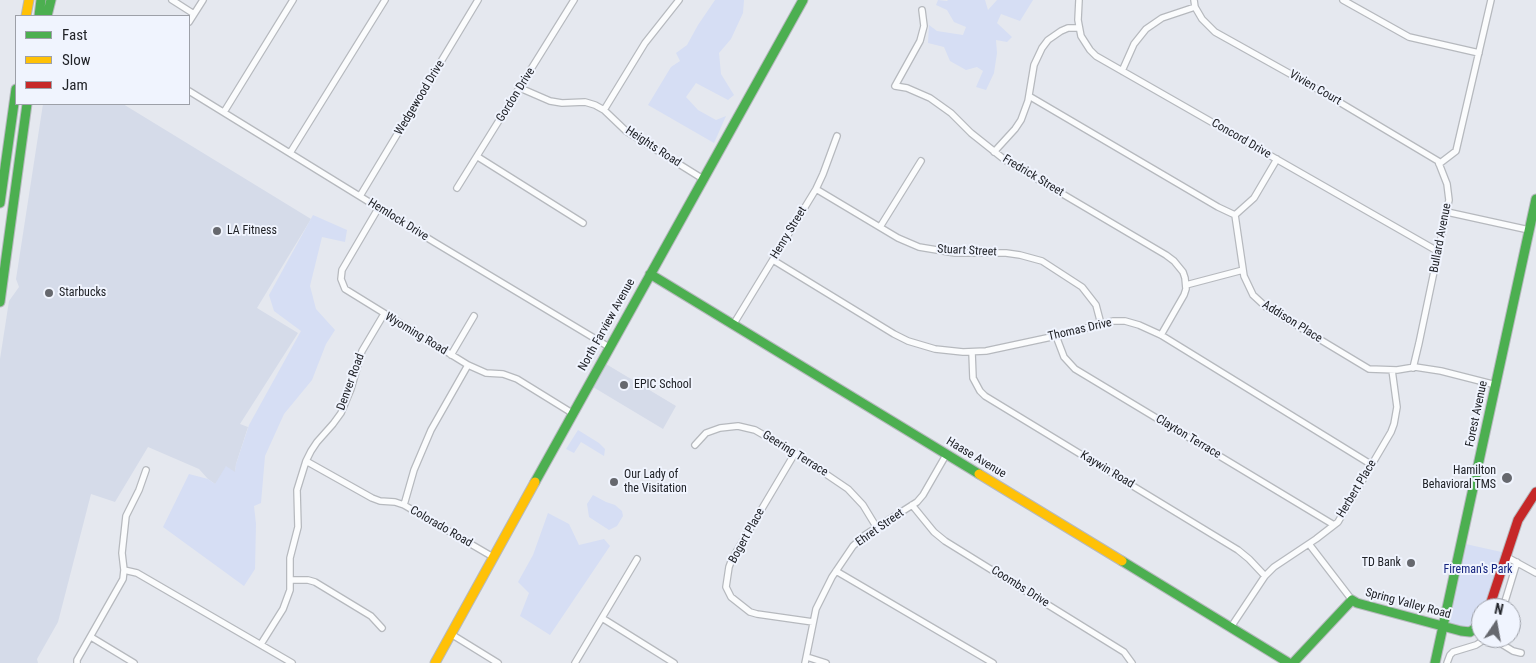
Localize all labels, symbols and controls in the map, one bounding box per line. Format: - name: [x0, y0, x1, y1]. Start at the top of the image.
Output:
- legend: [15, 15, 190, 105]
- text: Fast: [62, 26, 87, 44]
- text: Slow: [62, 51, 91, 69]
- street label: Wedgewood Drive: [392, 58, 448, 138]
- street label: Gordon Drive: [494, 65, 538, 125]
- street label: Vivien Court: [1286, 67, 1344, 109]
- text: Jam: [62, 76, 88, 94]
- street label: Concord Drive: [1209, 116, 1273, 162]
- street label: Heights Road: [622, 124, 684, 170]
- street label: Fredrick Street: [1000, 152, 1066, 200]
- street label: Hemlock Drive: [365, 196, 431, 244]
- street label: Bullard Avenue: [1427, 202, 1455, 274]
- street label: Henry Street: [768, 204, 810, 262]
- place label: LA Fitness: [227, 224, 277, 238]
- marker: LA Fitness: [211, 225, 223, 237]
- street label: Stuart Street: [937, 242, 997, 260]
- street label: North Farview Avenue: [576, 276, 638, 374]
- place label: Starbucks: [59, 286, 106, 300]
- marker: Starbucks: [43, 287, 55, 299]
- street label: Addison Place: [1259, 298, 1325, 346]
- street label: Wyoming Road: [382, 310, 450, 358]
- street label: Thomas Drive: [1047, 316, 1113, 344]
- street label: Denver Road: [334, 352, 368, 412]
- place label: EPIC School: [634, 378, 692, 392]
- marker: EPIC School: [618, 379, 630, 391]
- street label: Forest Avenue: [1463, 380, 1491, 448]
- street label: Clayton Terrace: [1153, 412, 1223, 462]
- street label: Geering Terrace: [760, 428, 830, 480]
- street label: Haase Avenue: [943, 434, 1009, 482]
- street label: Kaywin Road: [1077, 448, 1137, 492]
- street label: Herbert Place: [1334, 458, 1380, 520]
- place label: Hamilton Behavioral TMS: [1422, 464, 1496, 492]
- place label: Our Lady of the Visitation: [624, 468, 687, 496]
- marker: Hamilton Behavioral TMS: [1500, 471, 1514, 485]
- marker: Our Lady of the Visitation: [608, 476, 620, 488]
- street label: Colorado Road: [407, 503, 475, 551]
- street label: Bogert Place: [726, 506, 768, 566]
- street label: Ehret Street: [853, 506, 907, 550]
- place label: TD Bank: [1362, 556, 1401, 570]
- marker: TD Bank: [1405, 557, 1417, 569]
- street label: Coombs Drive: [988, 563, 1052, 611]
- park label: Fireman's Park: [1444, 563, 1512, 577]
- street label: Spring Valley Road: [1364, 586, 1452, 622]
- north arrow: [1471, 598, 1521, 648]
- text: N: [1493, 601, 1505, 618]

